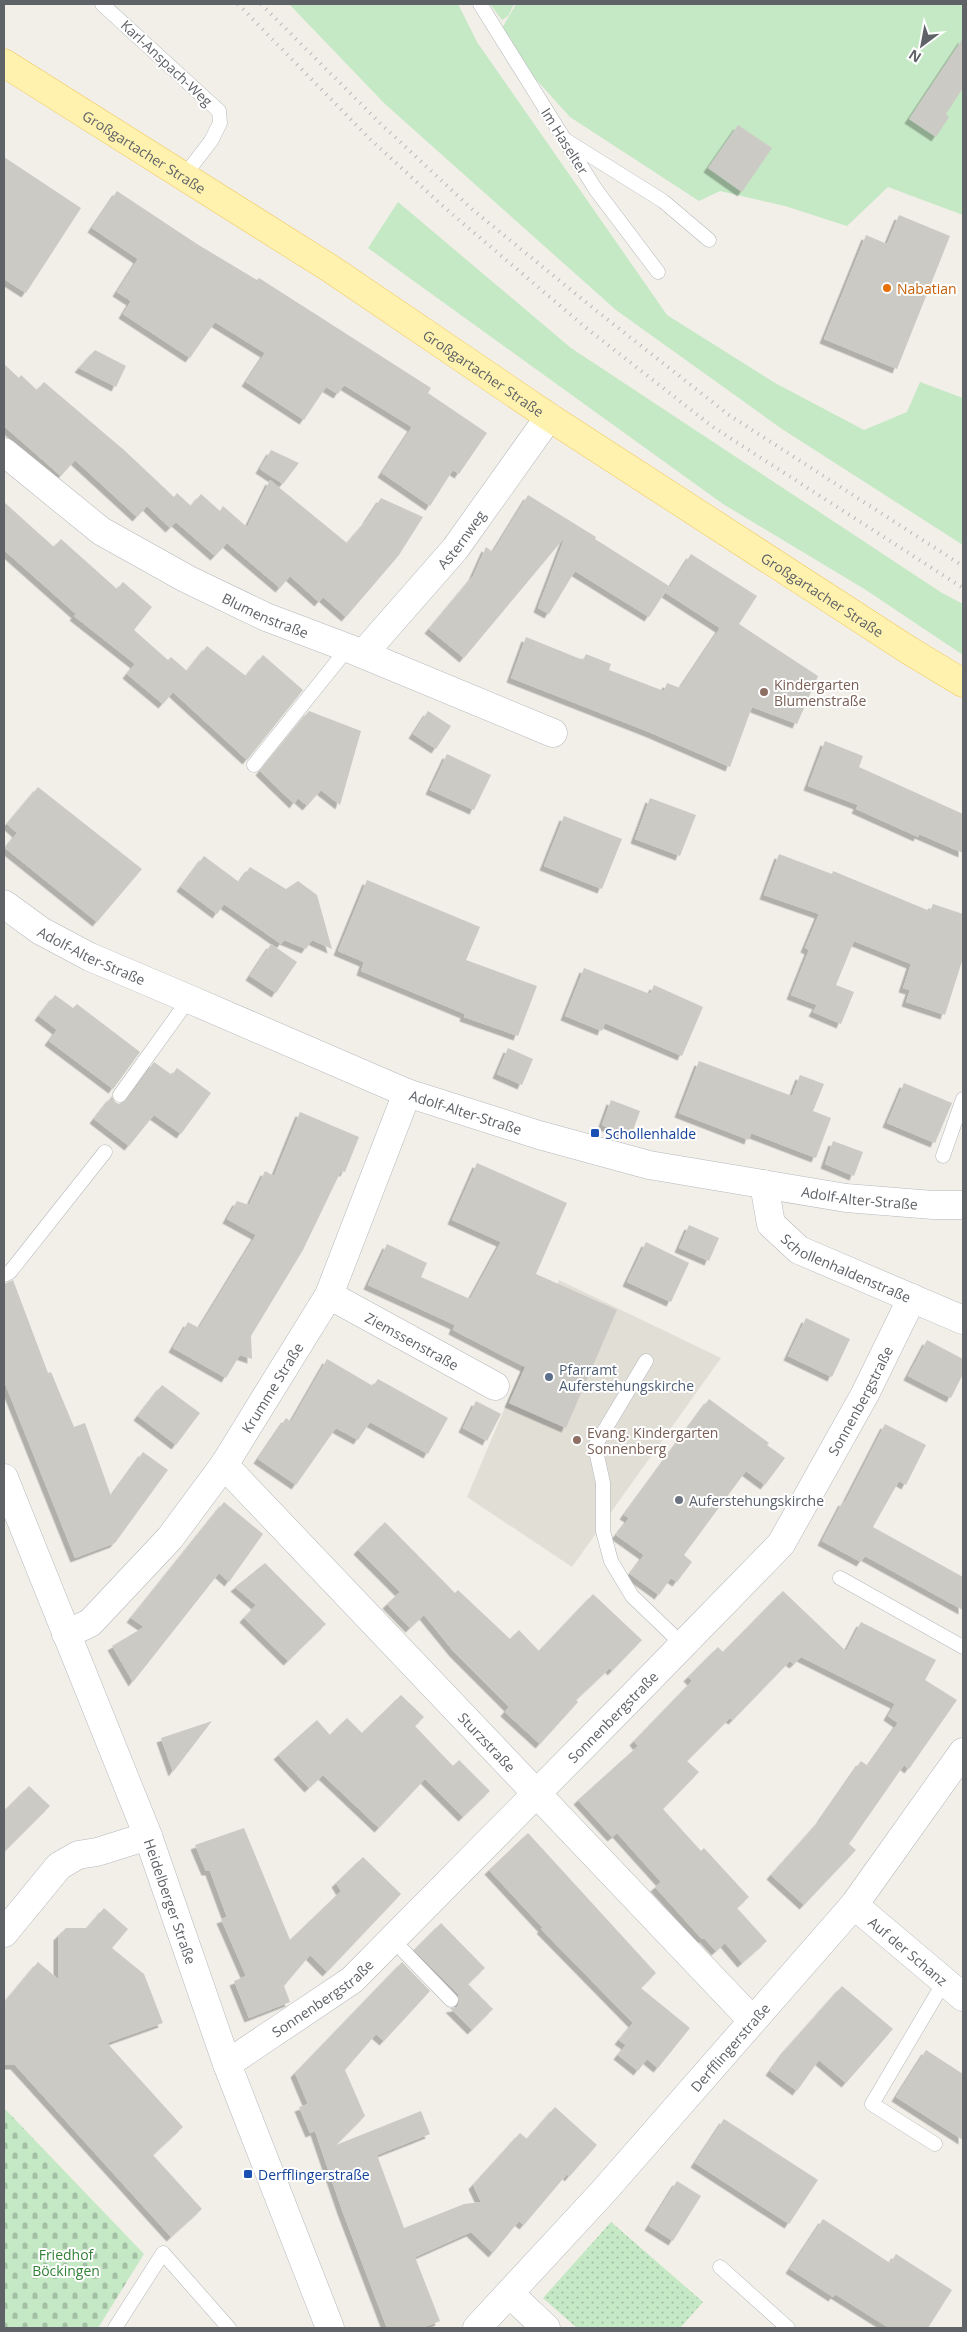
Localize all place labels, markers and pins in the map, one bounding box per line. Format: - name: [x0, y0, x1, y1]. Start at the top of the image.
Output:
- place label: Nabatian: [897, 279, 957, 298]
- marker: Nabatian: [881, 282, 893, 294]
- place label: Kindergarten Blumenstraße: [774, 675, 866, 710]
- marker: Kindergarten Blumenstraße: [758, 686, 770, 698]
- place label: Schollenhalde: [605, 1124, 696, 1143]
- marker: Schollenhalde: [589, 1127, 601, 1139]
- place label: Pfarramt Auferstehungskirche: [559, 1360, 694, 1395]
- marker: Pfarramt Auferstehungskirche: [543, 1371, 555, 1383]
- place label: Evang. Kindergarten Sonnenberg: [587, 1423, 718, 1458]
- marker: Evang. Kindergarten Sonnenberg: [571, 1434, 583, 1446]
- place label: Auferstehungskirche: [689, 1491, 824, 1510]
- marker: Auferstehungskirche: [673, 1494, 685, 1506]
- place label: Derfflingerstraße: [258, 2165, 370, 2184]
- marker: Derfflingerstraße: [242, 2168, 254, 2180]

